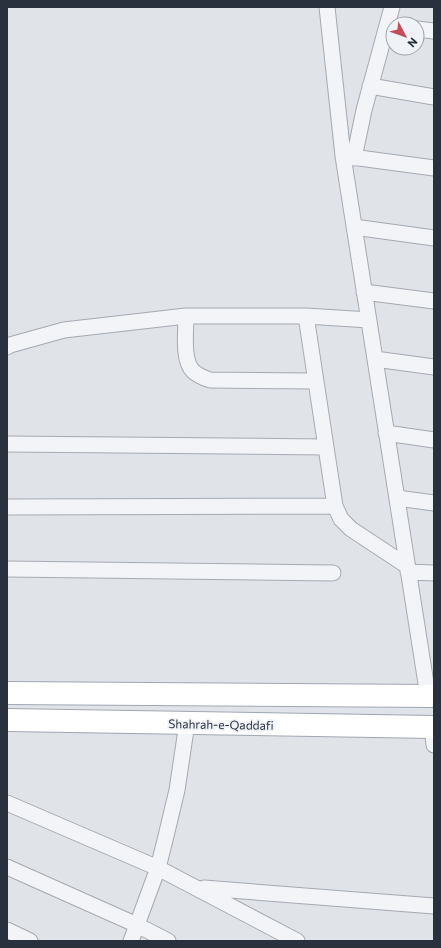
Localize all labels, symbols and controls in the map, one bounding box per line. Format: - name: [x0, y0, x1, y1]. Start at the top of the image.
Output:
- north arrow: [385, 16, 425, 56]
- text: N: [405, 36, 421, 50]
- street label: Shahrah-e-Qaddafi: [168, 716, 274, 732]

